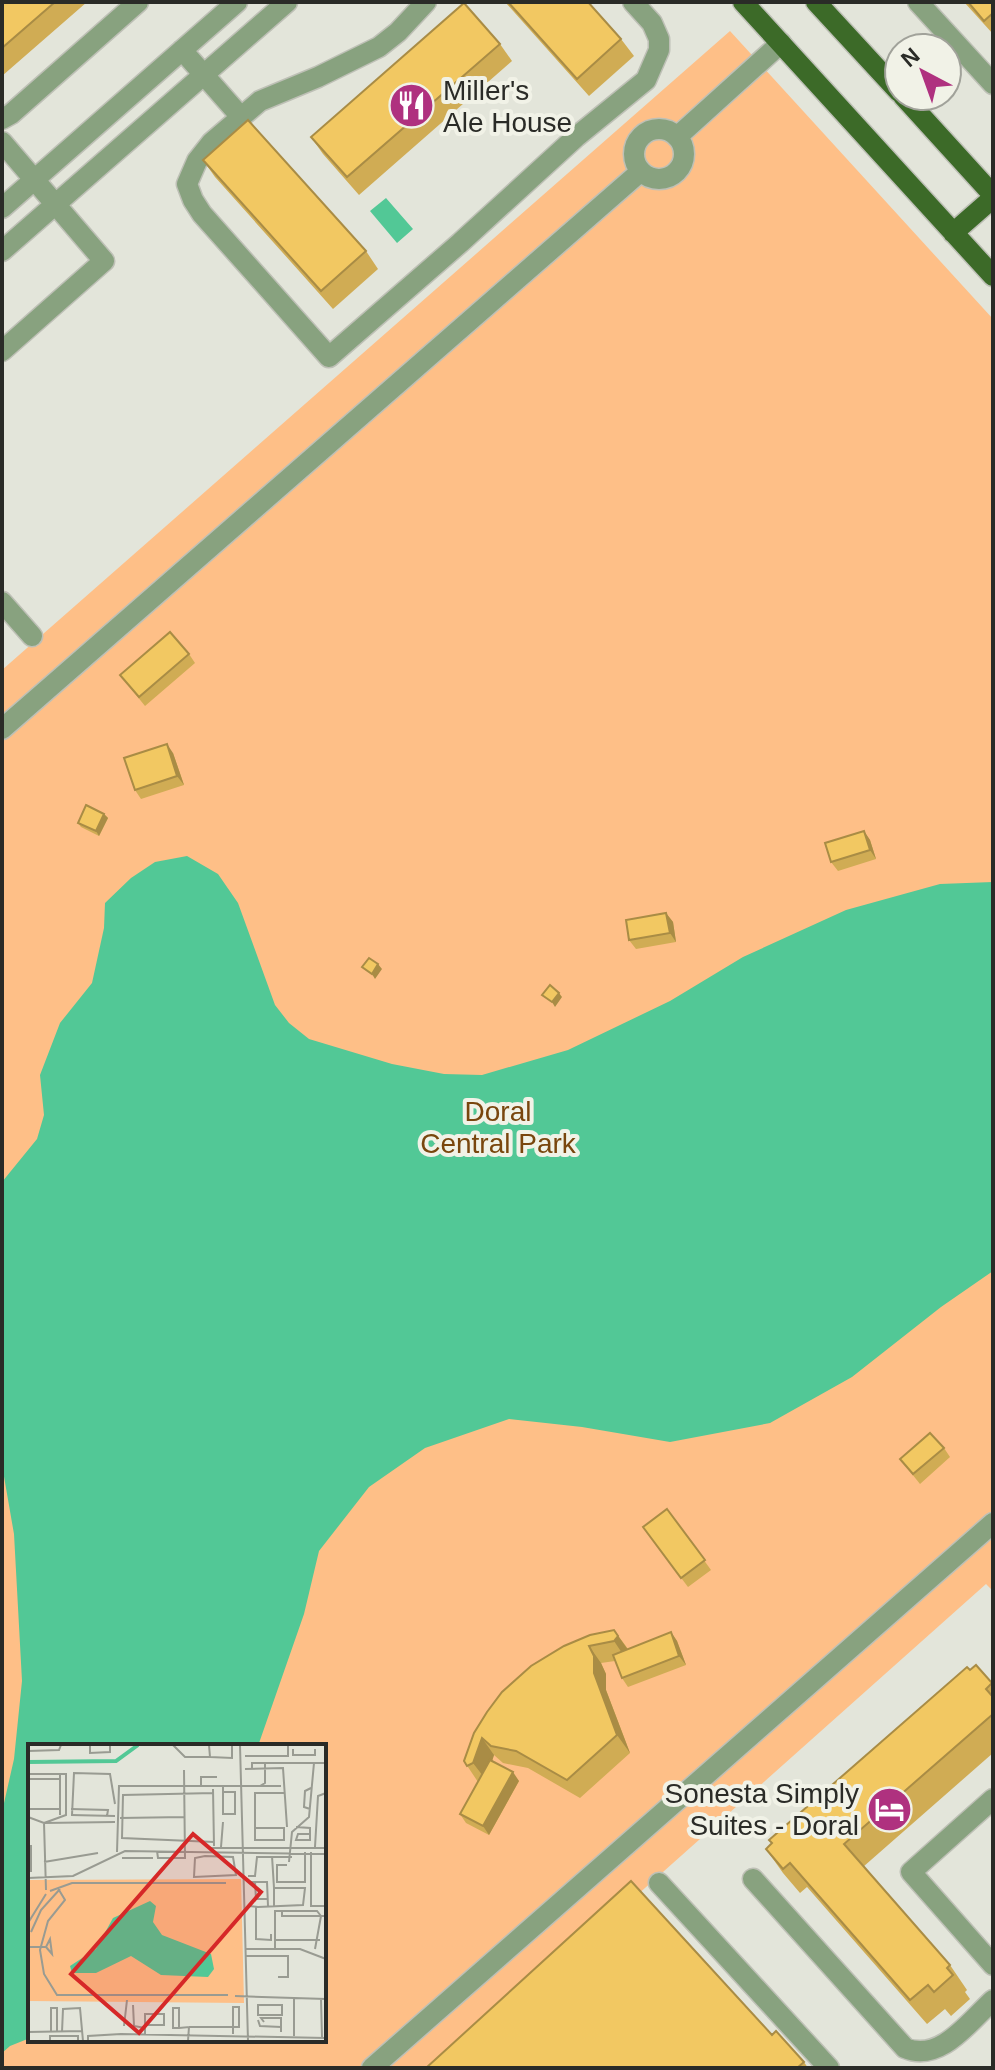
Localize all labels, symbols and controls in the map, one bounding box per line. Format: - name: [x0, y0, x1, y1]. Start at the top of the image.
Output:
- north arrow: [883, 32, 963, 112]
- text: N: [896, 43, 924, 72]
- place label: Miller's Ale House: [443, 75, 572, 138]
- restaurant icon: Miller's Ale House: [388, 82, 436, 130]
- park label: Doral Central Park: [420, 1096, 577, 1159]
- inset map: [28, 1744, 326, 2042]
- place label: Sonesta Simply Suites - Doral: [664, 1778, 859, 1841]
- hotel icon: Sonesta Simply Suites - Doral: [866, 1785, 914, 1833]

